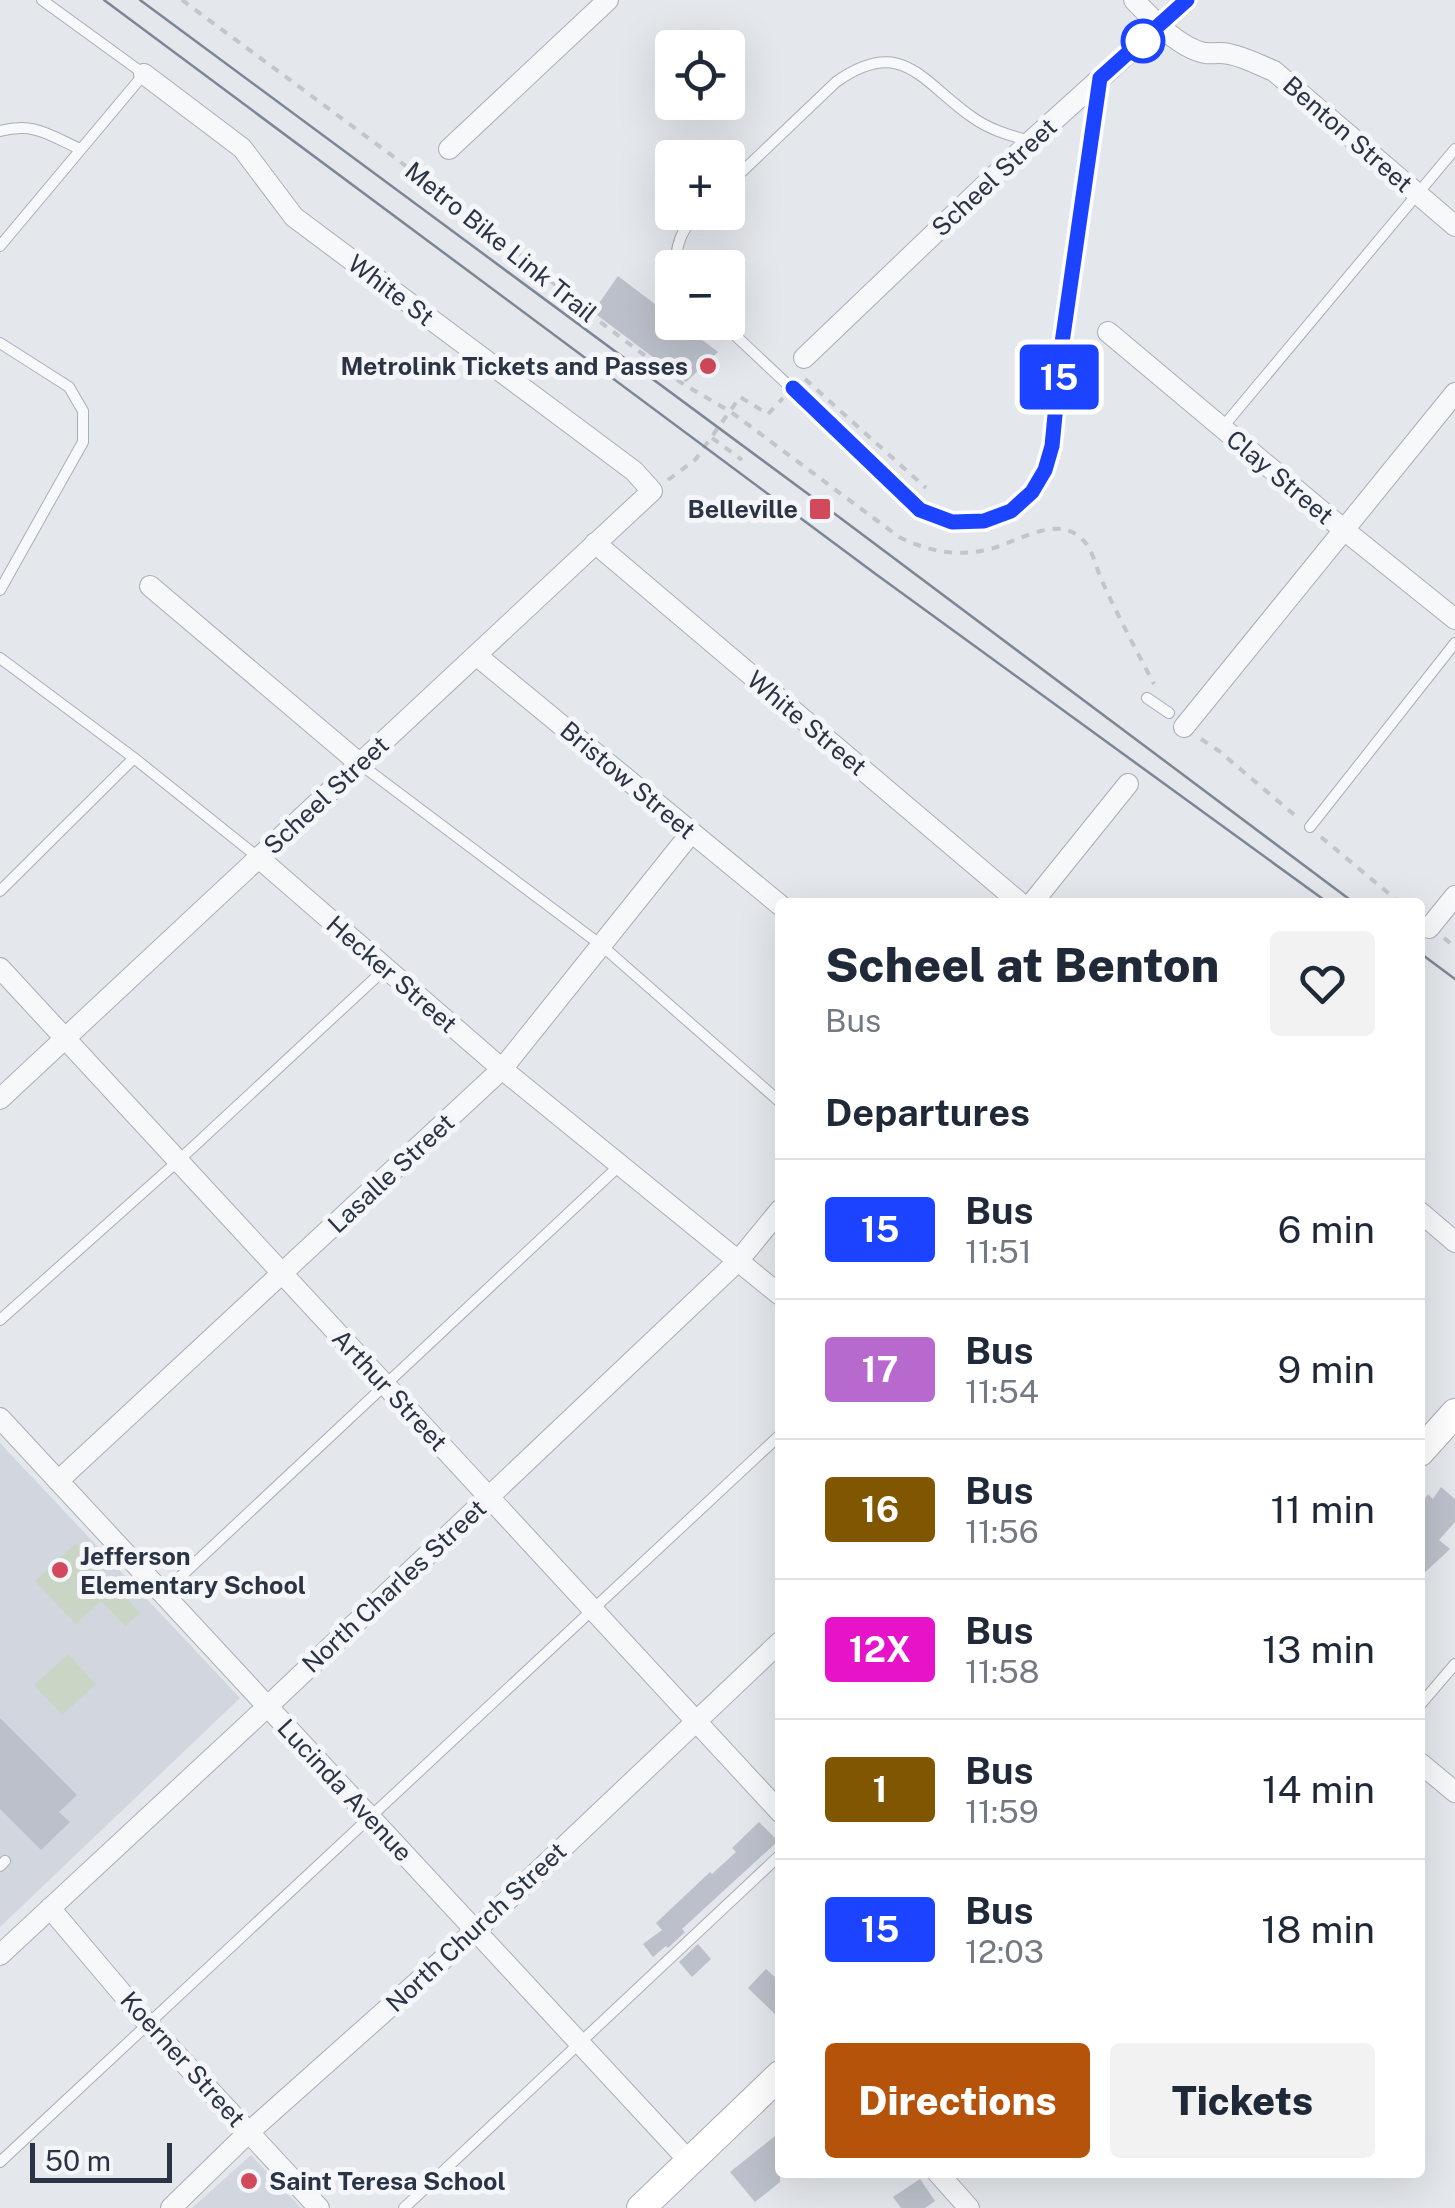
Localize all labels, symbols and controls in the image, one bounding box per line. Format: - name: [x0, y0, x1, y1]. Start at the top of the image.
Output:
- unlabelled marker: [1122, 20, 1164, 62]
- map controls: [655, 30, 745, 340]
- button: locate: [655, 30, 745, 120]
- street label: Benton Street: [1277, 70, 1419, 198]
- street label: Scheel Street: [925, 112, 1063, 242]
- button: +: [655, 140, 745, 230]
- street label: Metro Bike Link Trail: [399, 155, 603, 329]
- street label: White St: [342, 248, 440, 332]
- button: −: [655, 250, 745, 340]
- line badge: 15: [1014, 344, 1104, 410]
- place label: Metrolink Tickets and Passes: [340, 351, 688, 381]
- marker: Metrolink Tickets and Passes: [697, 355, 719, 377]
- text: 15: [1040, 357, 1078, 398]
- street label: Clay Street: [1220, 424, 1340, 530]
- place label: Belleville: [687, 494, 798, 524]
- marker: Belleville: [807, 496, 833, 522]
- street label: White Street: [741, 664, 873, 782]
- street label: Bristow Street: [554, 715, 702, 845]
- street label: Scheel Street: [257, 730, 395, 860]
- street label: Hecker Street: [321, 909, 463, 1039]
- button: heart: [1270, 931, 1375, 1036]
- text: Scheel at Benton: [825, 936, 1219, 993]
- text: Bus: [825, 1002, 881, 1039]
- text: Departures: [825, 1090, 1030, 1135]
- street label: Lasalle Street: [322, 1107, 460, 1239]
- text: Bus: [965, 1188, 1034, 1233]
- text: 6 min: [1278, 1207, 1375, 1252]
- text: 15: [861, 1209, 899, 1250]
- text: 11:51: [965, 1233, 1032, 1270]
- street label: Arthur Street: [326, 1323, 454, 1457]
- text: Bus: [965, 1328, 1034, 1373]
- text: 9 min: [1278, 1347, 1375, 1392]
- text: 17: [862, 1349, 898, 1390]
- text: 11:54: [965, 1373, 1039, 1410]
- text: Bus: [965, 1468, 1034, 1513]
- text: 11 min: [1270, 1487, 1375, 1532]
- text: 16: [861, 1489, 899, 1530]
- street label: North Charles Street: [296, 1493, 492, 1679]
- text: 11:56: [965, 1513, 1039, 1550]
- place label: Jefferson Elementary School: [80, 1541, 306, 1600]
- marker: Jefferson Elementary School: [49, 1559, 71, 1581]
- text: Bus: [965, 1608, 1034, 1653]
- text: 13 min: [1262, 1627, 1375, 1672]
- text: 12X: [849, 1629, 911, 1670]
- text: 11:58: [965, 1653, 1039, 1690]
- street label: Lucinda Avenue: [271, 1713, 419, 1867]
- text: Bus: [965, 1748, 1034, 1793]
- text: 14 min: [1262, 1767, 1375, 1812]
- text: 1: [873, 1769, 887, 1810]
- text: 11:59: [965, 1793, 1039, 1830]
- street label: North Church Street: [380, 1836, 572, 2018]
- text: Bus: [965, 1888, 1034, 1933]
- text: 18 min: [1261, 1907, 1375, 1952]
- text: 15: [861, 1909, 899, 1950]
- text: 12:03: [965, 1933, 1044, 1970]
- street label: Koerner Street: [114, 1985, 252, 2133]
- button: Directions: [825, 2043, 1090, 2158]
- button: Tickets: [1110, 2043, 1375, 2158]
- scale bar: [30, 2138, 172, 2182]
- text: 50 m: [45, 2144, 111, 2177]
- place label: Saint Teresa School: [269, 2166, 506, 2196]
- marker: Saint Teresa School: [238, 2170, 260, 2192]

